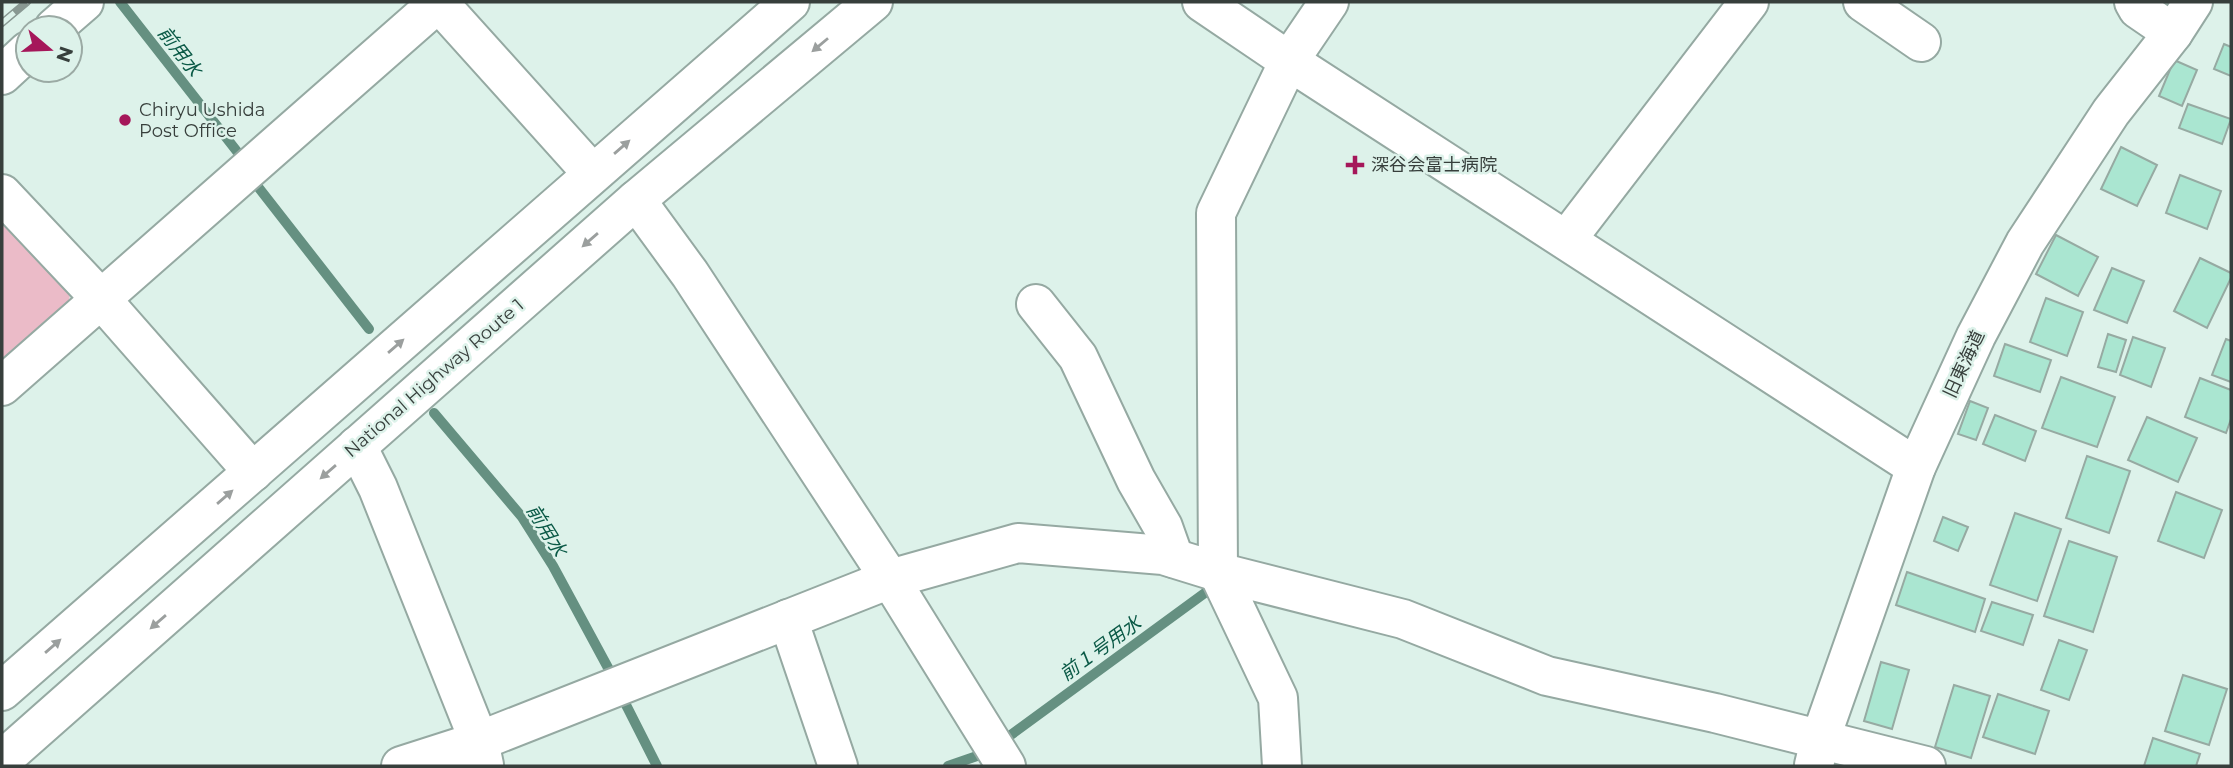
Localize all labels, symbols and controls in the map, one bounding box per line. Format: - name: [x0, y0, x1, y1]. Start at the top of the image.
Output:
- north arrow: [14, 14, 84, 84]
- water label: 前用水: [153, 22, 207, 82]
- one-way arrow: [812, 38, 830, 53]
- text: N: [51, 43, 78, 65]
- place label: Chiryu Ushida Post Office: [139, 99, 265, 142]
- marker: Chiryu Ushida Post Office: [117, 112, 133, 128]
- one-way arrow: [613, 140, 630, 155]
- place label: 深谷会富士病院: [1371, 154, 1497, 176]
- marker: 深谷会富士病院: [1345, 155, 1365, 175]
- one-way arrow: [582, 232, 599, 247]
- street label: National Highway Route 1: [340, 294, 528, 462]
- street label: 旧東海道: [1939, 327, 1989, 401]
- one-way arrow: [387, 339, 404, 355]
- one-way arrow: [320, 463, 337, 479]
- one-way arrow: [216, 489, 234, 505]
- water label: 前用水: [522, 500, 572, 562]
- water label: 前１号用水: [1055, 610, 1147, 686]
- one-way arrow: [149, 614, 167, 630]
- one-way arrow: [45, 639, 62, 654]

